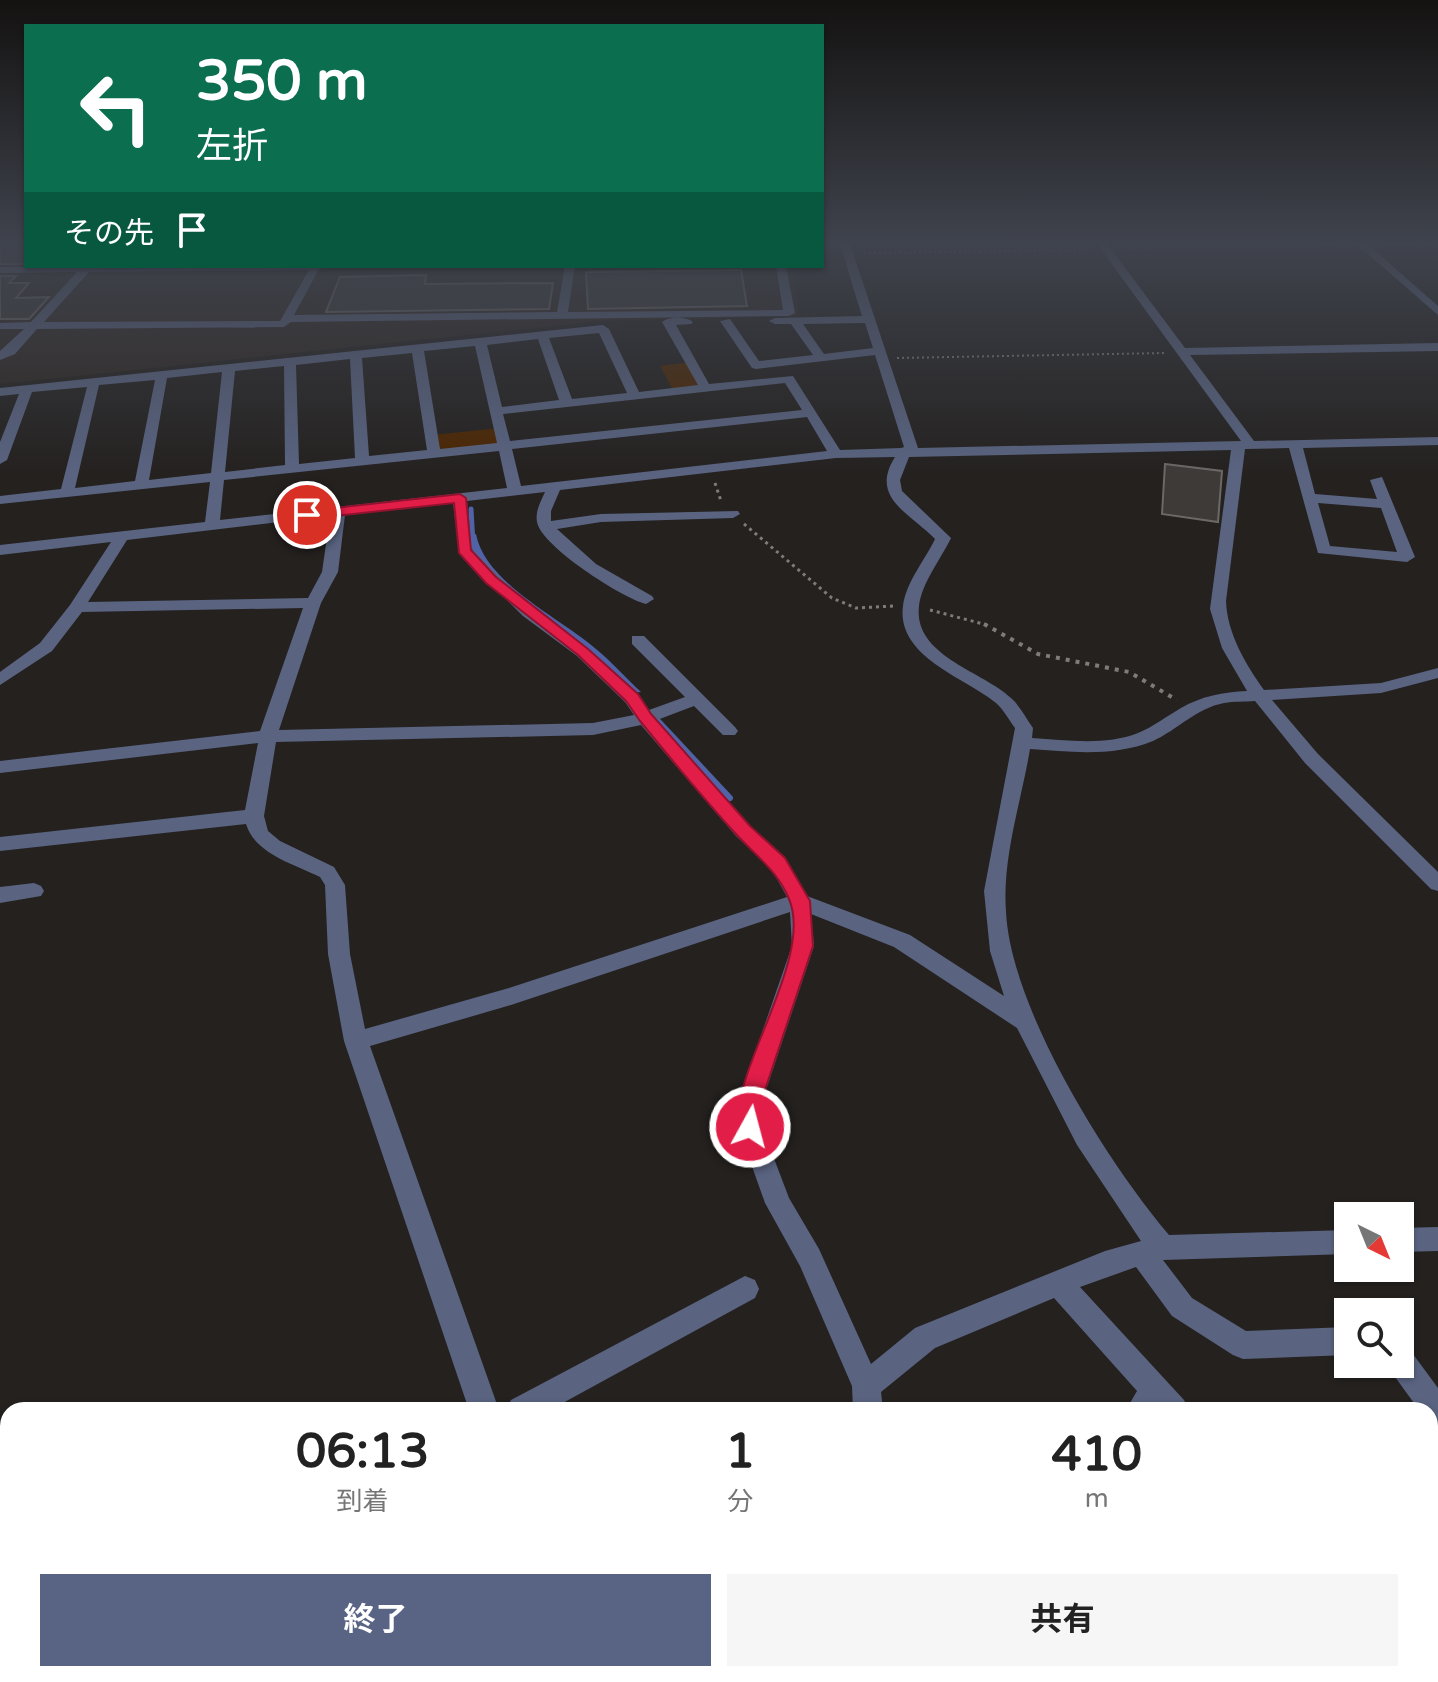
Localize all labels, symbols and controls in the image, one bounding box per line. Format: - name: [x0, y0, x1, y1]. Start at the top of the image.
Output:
- text: 350 m: [196, 48, 367, 115]
- icon: left: [64, 56, 168, 160]
- text: 左折: [196, 125, 268, 168]
- icon: arrive: [170, 208, 214, 252]
- text: その先: [64, 215, 154, 252]
- pin: [273, 481, 341, 549]
- icon: arrive: [285, 493, 329, 537]
- position arrow: [708, 1085, 792, 1169]
- north arrow: [1334, 1202, 1414, 1282]
- map controls: [1334, 1202, 1414, 1378]
- button: search: [1334, 1298, 1414, 1378]
- text: 06:13: [296, 1423, 429, 1481]
- text: 1: [725, 1423, 755, 1481]
- text: 410: [1051, 1426, 1142, 1484]
- text: m: [1085, 1483, 1109, 1514]
- text: 到着: [337, 1486, 389, 1517]
- text: 分: [727, 1486, 753, 1517]
- button: 終了: [40, 1574, 711, 1666]
- button: 共有: [727, 1574, 1398, 1666]

